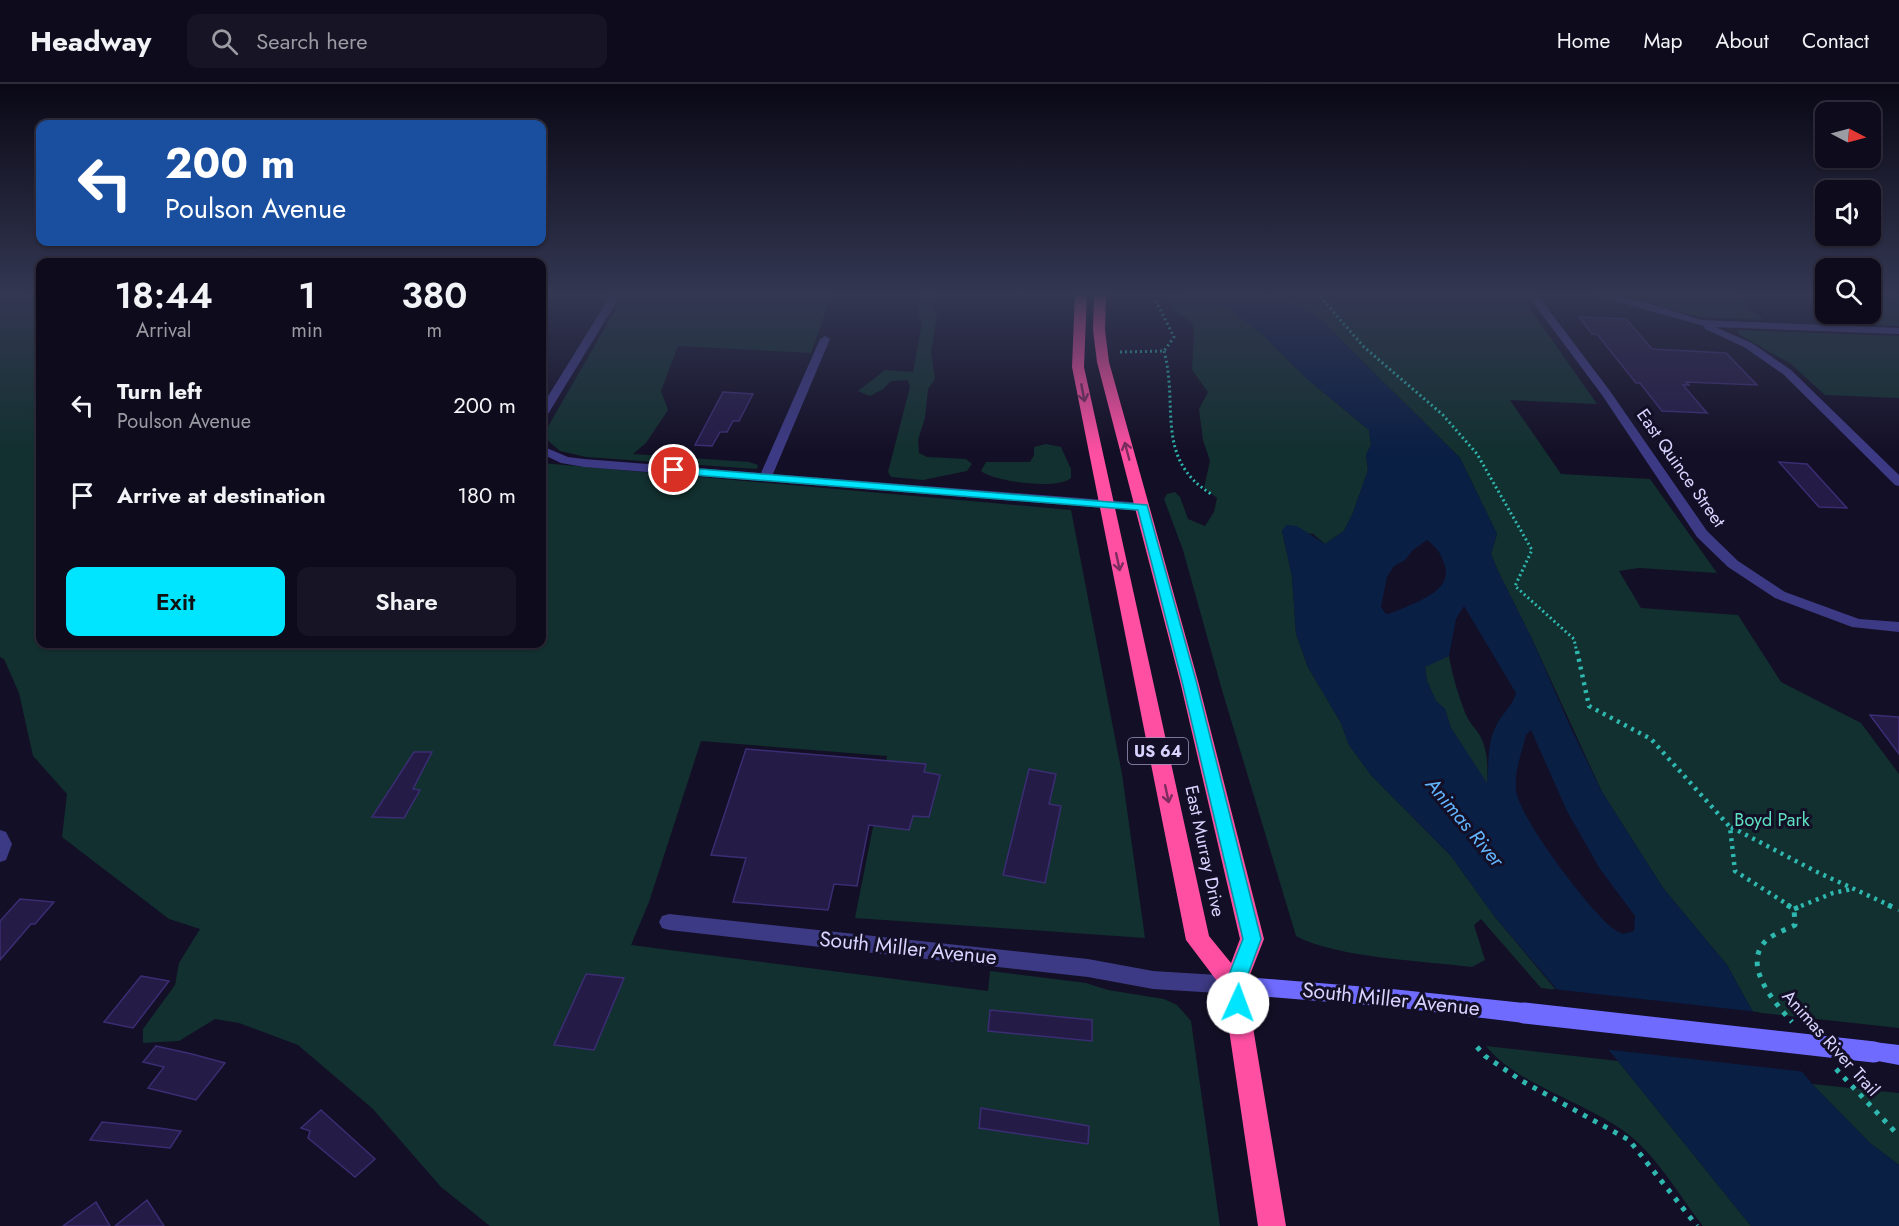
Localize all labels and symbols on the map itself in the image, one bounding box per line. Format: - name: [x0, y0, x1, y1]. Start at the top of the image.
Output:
- north arrow: [1815, 102, 1881, 168]
- one-way arrow: [1078, 383, 1089, 402]
- street label: East Quince Street: [1630, 403, 1732, 533]
- one-way arrow: [1121, 441, 1133, 460]
- pin: [648, 444, 699, 495]
- one-way arrow: [1113, 551, 1124, 571]
- road number: US 64: [1128, 738, 1188, 764]
- water label: Animas River: [1418, 771, 1512, 874]
- one-way arrow: [1162, 783, 1173, 803]
- street label: East Murray Drive: [1178, 783, 1232, 919]
- park label: Boyd Park: [1734, 807, 1810, 833]
- street label: South Miller Avenue: [818, 924, 998, 972]
- position arrow: [1206, 971, 1270, 1035]
- street label: South Miller Avenue: [1301, 975, 1481, 1023]
- street label: Animas River Trail: [1776, 984, 1886, 1102]

